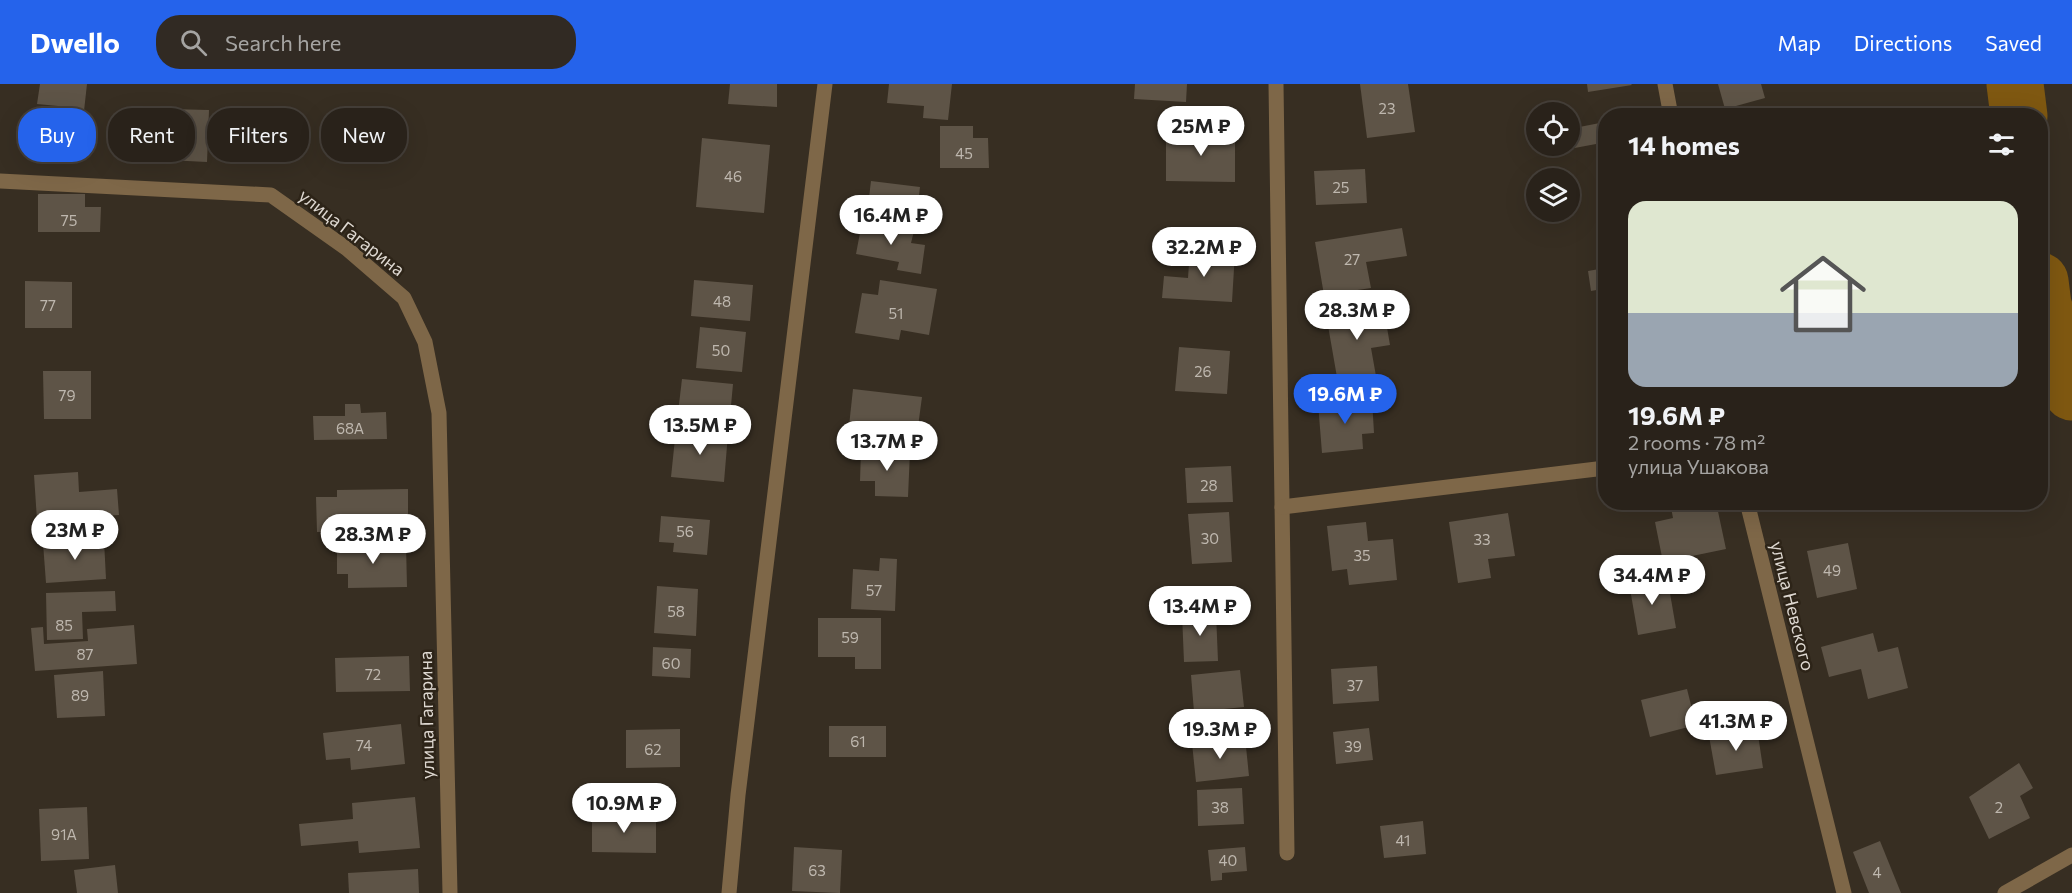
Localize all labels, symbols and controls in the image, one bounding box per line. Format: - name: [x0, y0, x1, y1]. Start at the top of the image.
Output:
- search box: [156, 15, 576, 69]
- text: Dwello: [30, 25, 120, 59]
- icon: search: [177, 26, 210, 59]
- text: Search here: [225, 29, 341, 56]
- text: Map: [1778, 30, 1821, 55]
- text: Directions: [1854, 30, 1952, 55]
- text: Saved: [1985, 30, 2042, 55]
- house number: 23: [1379, 99, 1395, 117]
- map controls: [1526, 102, 1580, 222]
- button: locate: [1526, 102, 1580, 156]
- pin: 25M ₽: [1159, 106, 1243, 157]
- chip: Buy: [18, 108, 96, 162]
- chip: Rent: [108, 108, 195, 162]
- chip: Filters: [207, 108, 309, 162]
- chip: New: [321, 108, 407, 162]
- text: 25M ₽: [1171, 113, 1231, 137]
- icon: filters: [1985, 128, 2018, 161]
- text: 14 homes: [1628, 129, 1740, 160]
- house number: 45: [955, 144, 973, 162]
- house number: 46: [724, 167, 742, 185]
- button: layers: [1526, 168, 1580, 222]
- house number: 25: [1333, 178, 1349, 196]
- street label: улица Гагарина: [295, 184, 409, 280]
- pin: 16.4M ₽: [836, 195, 946, 246]
- text: 16.4M ₽: [854, 202, 928, 226]
- house number: 75: [61, 211, 77, 229]
- pin: 32.2M ₽: [1149, 227, 1259, 278]
- text: 32.2M ₽: [1166, 234, 1242, 258]
- icon: home: [1769, 240, 1877, 348]
- house number: 27: [1344, 250, 1360, 268]
- pin: 28.3M ₽: [1302, 290, 1412, 341]
- house number: 48: [713, 292, 731, 310]
- house number: 77: [40, 296, 56, 314]
- text: 28.3M ₽: [1319, 297, 1395, 321]
- house number: 51: [888, 304, 904, 322]
- house number: 50: [712, 341, 730, 359]
- house number: 26: [1194, 362, 1212, 380]
- pin: 19.6M ₽: [1290, 374, 1400, 425]
- text: 19.6M ₽: [1308, 381, 1382, 405]
- house number: 79: [59, 386, 75, 404]
- text: 19.6M ₽: [1628, 399, 1725, 430]
- pin: 13.5M ₽: [645, 405, 755, 456]
- text: 13.5M ₽: [663, 412, 737, 436]
- house number: 68А: [336, 419, 364, 437]
- pin: 13.7M ₽: [832, 421, 942, 472]
- text: 13.7M ₽: [851, 428, 923, 452]
- text: 2 rooms · 78 m²: [1628, 430, 1765, 454]
- text: улица Ушакова: [1628, 454, 1769, 478]
- house number: 28: [1200, 476, 1218, 494]
- pin: 23M ₽: [33, 510, 117, 561]
- pin: 28.3M ₽: [318, 514, 428, 565]
- text: 23M ₽: [45, 517, 105, 541]
- text: 28.3M ₽: [335, 521, 411, 545]
- house number: 56: [676, 522, 694, 540]
- house number: 30: [1201, 529, 1219, 547]
- house number: 33: [1473, 530, 1491, 548]
- street label: улица Невского: [1766, 539, 1820, 673]
- house number: 35: [1353, 546, 1371, 564]
- pin: 34.4M ₽: [1597, 555, 1707, 606]
- house number: 49: [1823, 561, 1841, 579]
- text: 34.4M ₽: [1613, 562, 1691, 586]
- house number: 57: [866, 581, 882, 599]
- pin: 13.4M ₽: [1145, 586, 1255, 637]
- text: 13.4M ₽: [1163, 593, 1237, 617]
- house number: 58: [667, 602, 685, 620]
- house number: 85: [55, 616, 73, 634]
- house number: 59: [841, 628, 859, 646]
- house number: 87: [77, 645, 94, 663]
- street label: улица Гагарина: [414, 651, 438, 779]
- house number: 60: [662, 654, 680, 672]
- house number: 72: [365, 665, 381, 683]
- house number: 37: [1347, 676, 1363, 694]
- house number: 89: [71, 686, 89, 704]
- pin: 41.3M ₽: [1681, 701, 1791, 752]
- text: 41.3M ₽: [1699, 708, 1773, 732]
- pin: 19.3M ₽: [1165, 709, 1275, 760]
- text: 19.3M ₽: [1183, 716, 1257, 740]
- house number: 61: [850, 732, 866, 750]
- house number: 74: [356, 736, 372, 754]
- house number: 39: [1344, 737, 1362, 755]
- house number: 62: [644, 740, 662, 758]
- pin: 10.9M ₽: [569, 783, 679, 834]
- text: 10.9M ₽: [586, 790, 662, 814]
- house number: 38: [1211, 798, 1229, 816]
- house number: 2: [1995, 798, 2003, 816]
- house number: 91А: [51, 825, 77, 843]
- house number: 41: [1396, 831, 1410, 849]
- house number: 40: [1219, 851, 1237, 869]
- house number: 63: [808, 861, 826, 879]
- house number: 4: [1873, 863, 1882, 881]

